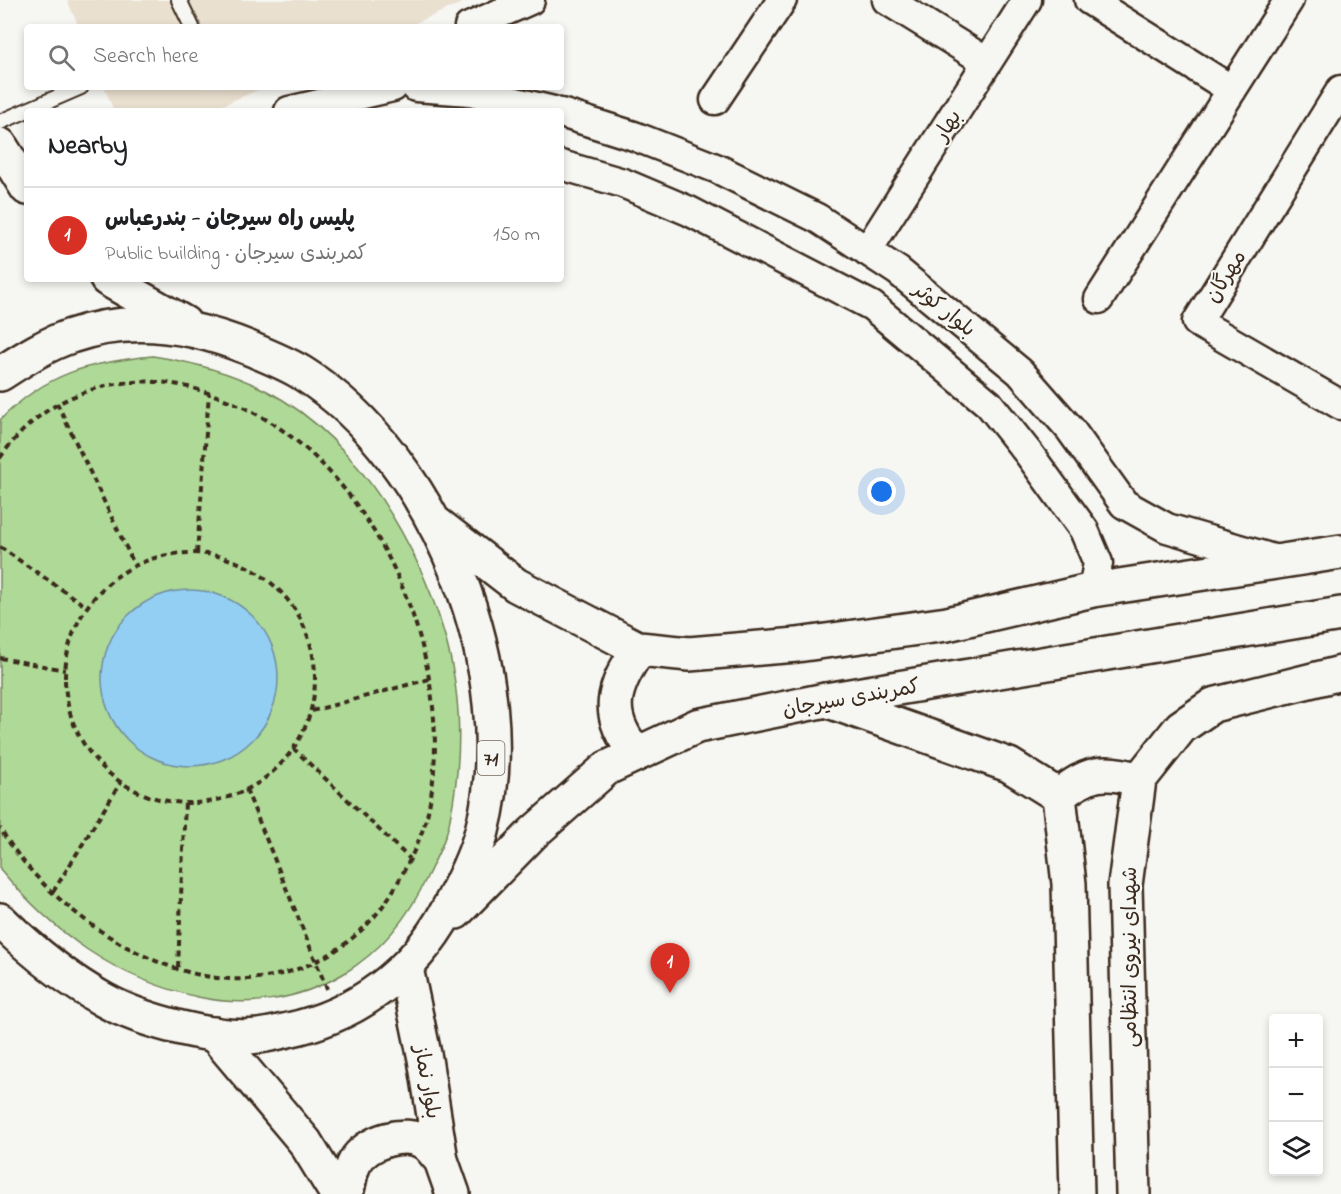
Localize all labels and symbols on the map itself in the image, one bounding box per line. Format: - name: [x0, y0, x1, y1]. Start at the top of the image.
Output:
- street label: بهار: [926, 105, 970, 149]
- street label: مهرگان: [1199, 245, 1255, 309]
- street label: بلوار کوثر: [905, 275, 981, 345]
- your location: [867, 477, 896, 506]
- street label: کمربندی سیرجان: [780, 672, 922, 726]
- road number: 71: [478, 741, 504, 775]
- street label: شهدای نیروی انتظامی: [1116, 866, 1146, 1048]
- pin: 1: [650, 944, 690, 993]
- street label: بلوار نماز: [404, 1041, 447, 1121]

